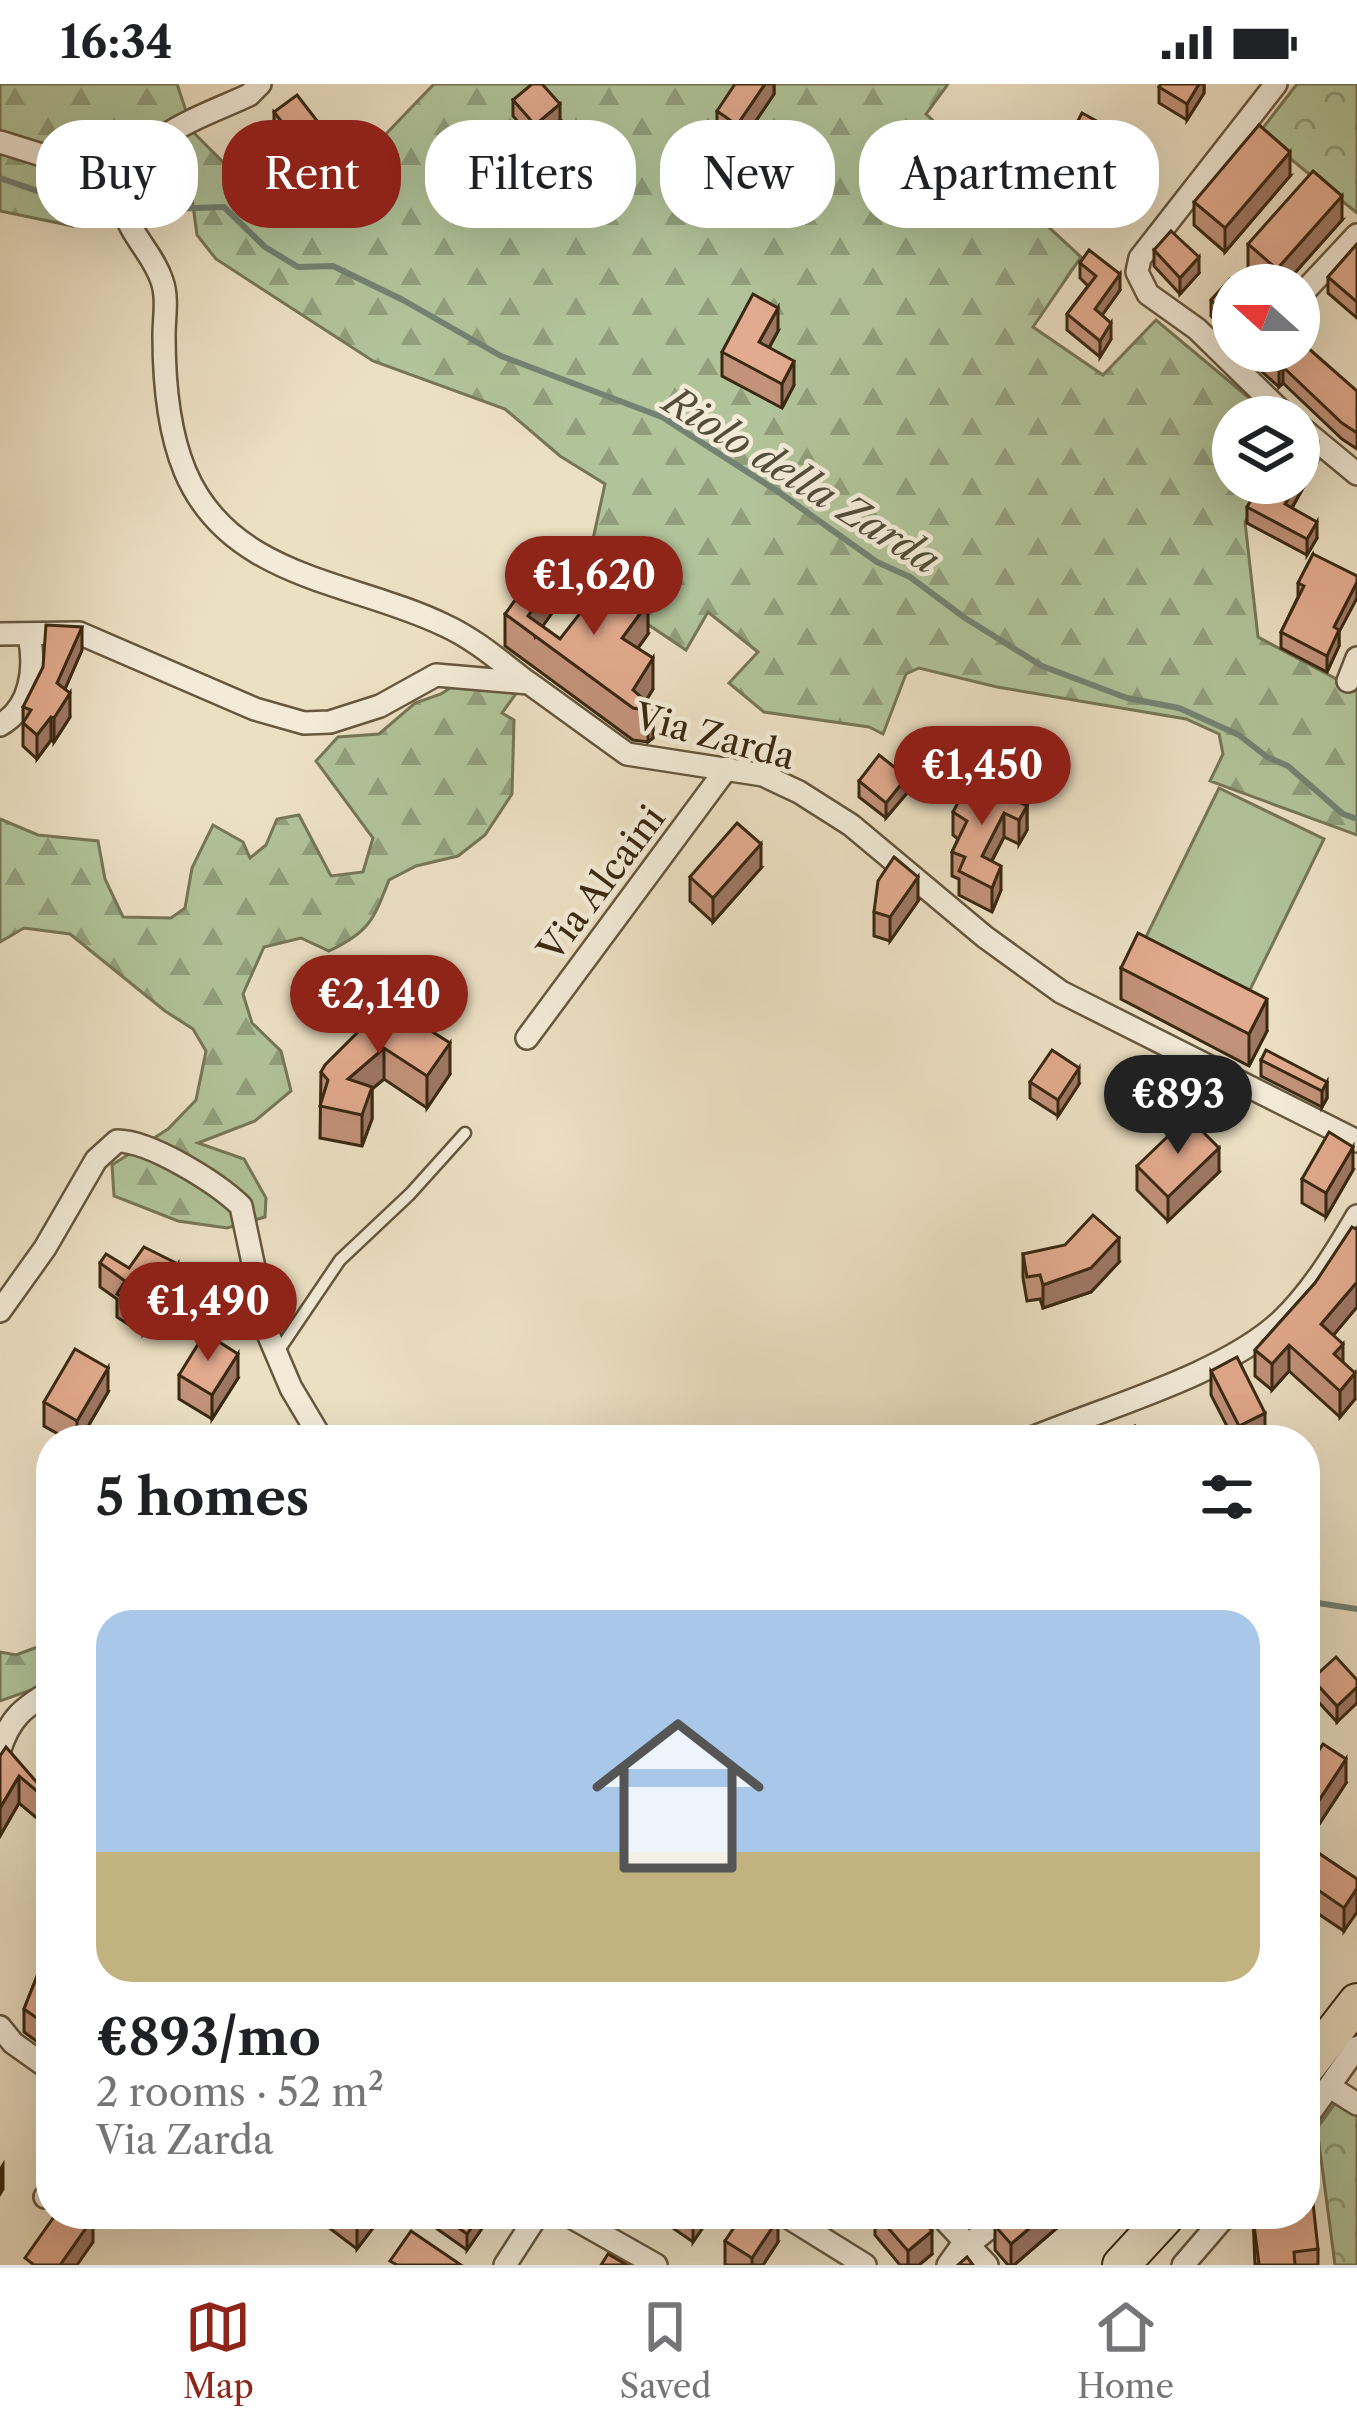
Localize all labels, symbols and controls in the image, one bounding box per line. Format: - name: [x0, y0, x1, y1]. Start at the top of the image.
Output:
- text: 16:34: [60, 14, 173, 70]
- chip: Buy: [36, 120, 198, 228]
- chip: Rent: [222, 120, 401, 228]
- chip: Filters: [425, 120, 636, 228]
- chip: New: [660, 120, 835, 228]
- chip: Apartment: [859, 120, 1159, 228]
- north arrow: [1212, 264, 1320, 372]
- map controls: [1212, 264, 1320, 504]
- water label: Riolo della Zarda: [653, 374, 948, 584]
- button: layers: [1212, 396, 1320, 504]
- pin: €1,620: [496, 536, 692, 638]
- text: €1,620: [532, 551, 656, 599]
- street label: Via Zarda: [629, 693, 800, 778]
- pin: €1,450: [884, 726, 1080, 828]
- text: €1,450: [921, 741, 1043, 789]
- street label: Via Alcaini: [528, 797, 674, 970]
- pin: €2,140: [281, 955, 477, 1057]
- text: €2,140: [317, 970, 441, 1018]
- pin: €893: [1107, 1055, 1249, 1157]
- text: €893: [1131, 1070, 1225, 1118]
- pin: €1,490: [110, 1262, 306, 1364]
- text: €1,490: [146, 1277, 270, 1325]
- icon: filters: [1194, 1464, 1260, 1530]
- text: 5 homes: [96, 1466, 309, 1528]
- icon: home: [570, 1688, 786, 1904]
- text: €893/mo: [96, 2006, 321, 2068]
- text: 2 rooms · 52 m²: [96, 2068, 384, 2116]
- text: Via Zarda: [96, 2116, 274, 2164]
- tab: Map: [183, 2294, 254, 2407]
- tab: Saved: [620, 2294, 711, 2407]
- tab: Home: [1077, 2294, 1174, 2407]

